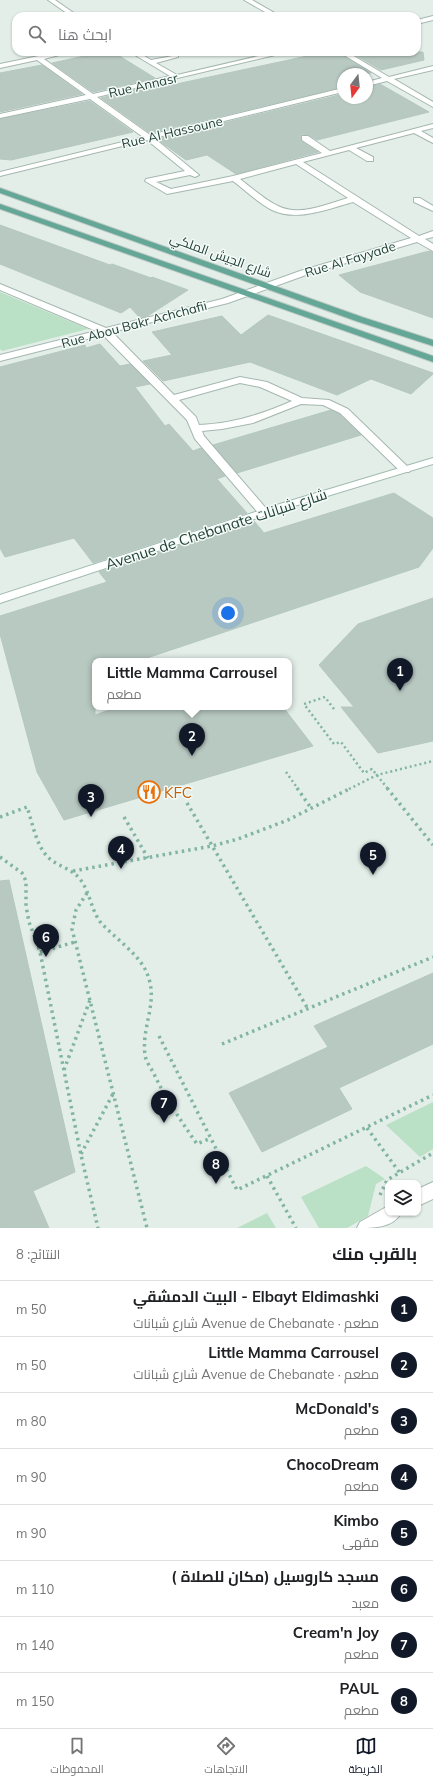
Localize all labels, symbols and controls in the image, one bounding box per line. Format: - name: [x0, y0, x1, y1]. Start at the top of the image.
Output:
- search box: [12, 12, 421, 56]
- icon: search: [26, 23, 48, 45]
- text: ابحث هنا: [58, 25, 112, 44]
- north arrow: [337, 68, 373, 104]
- street label: Rue Annasr: [107, 69, 180, 101]
- street label: Rue Al Hassoune: [120, 113, 224, 151]
- street label: شارع الجيش الملكي: [167, 229, 274, 284]
- street label: Rue Al Fayyade: [303, 238, 397, 280]
- street label: Rue Abou Bakr Achchafii: [59, 297, 209, 351]
- street label: Avenue de Chebanate شارع شبانات: [103, 484, 330, 576]
- your location: [218, 603, 238, 623]
- popup: [92, 658, 292, 710]
- pin: 1: [387, 658, 413, 691]
- text: Little Mamma Carrousel: [107, 663, 277, 682]
- text: مطعم: [107, 686, 142, 702]
- pin: 2: [179, 723, 205, 756]
- restaurant icon: KFC: [136, 779, 162, 805]
- place label: KFC: [164, 783, 192, 802]
- pin: 3: [78, 784, 104, 817]
- pin: 4: [108, 836, 134, 869]
- pin: 5: [360, 842, 386, 875]
- pin: 6: [33, 924, 59, 957]
- pin: 7: [151, 1090, 177, 1123]
- pin: 8: [203, 1151, 229, 1184]
- map controls: [385, 1180, 421, 1216]
- button: layers: [385, 1180, 421, 1216]
- text: بالقرب منك: [332, 1243, 417, 1264]
- text: النتائج: 8: [16, 1246, 60, 1262]
- text: Elbayt Eldimashki - البيت الدمشقي: [133, 1287, 379, 1306]
- text: 50 m: [16, 1301, 46, 1317]
- text: 1: [400, 1301, 408, 1317]
- text: مطعم · Avenue de Chebanate شارع شبانات: [133, 1315, 379, 1331]
- text: Little Mamma Carrousel: [208, 1343, 379, 1362]
- text: 50 m: [16, 1357, 46, 1373]
- text: 2: [400, 1357, 408, 1373]
- text: مطعم · Avenue de Chebanate شارع شبانات: [133, 1366, 379, 1382]
- text: McDonald's: [295, 1399, 379, 1418]
- text: 80 m: [16, 1413, 46, 1429]
- text: 3: [400, 1413, 408, 1429]
- text: مطعم: [344, 1422, 379, 1438]
- text: ChocoDream: [286, 1455, 379, 1474]
- text: 90 m: [16, 1469, 46, 1485]
- text: 4: [400, 1469, 408, 1485]
- text: مطعم: [344, 1478, 379, 1494]
- text: Kimbo: [333, 1511, 379, 1530]
- text: 90 m: [16, 1525, 46, 1541]
- text: 5: [400, 1525, 408, 1541]
- text: مقهى: [342, 1534, 379, 1550]
- text: مسجد كاروسيل (مكان للصلاة ): [171, 1567, 379, 1586]
- text: 110 m: [16, 1581, 54, 1597]
- text: 6: [400, 1581, 408, 1597]
- text: معبد: [352, 1595, 379, 1611]
- text: Cream'n Joy: [293, 1623, 379, 1642]
- text: 140 m: [16, 1637, 54, 1653]
- text: 7: [400, 1637, 408, 1653]
- text: مطعم: [344, 1646, 379, 1662]
- text: PAUL: [339, 1679, 379, 1698]
- text: 150 m: [16, 1693, 54, 1709]
- text: 8: [400, 1693, 408, 1709]
- text: مطعم: [344, 1702, 379, 1718]
- tab: المحفوظات: [50, 1735, 104, 1779]
- tab: الاتجاهات: [204, 1735, 248, 1779]
- tab: الخريطة: [348, 1735, 383, 1779]

